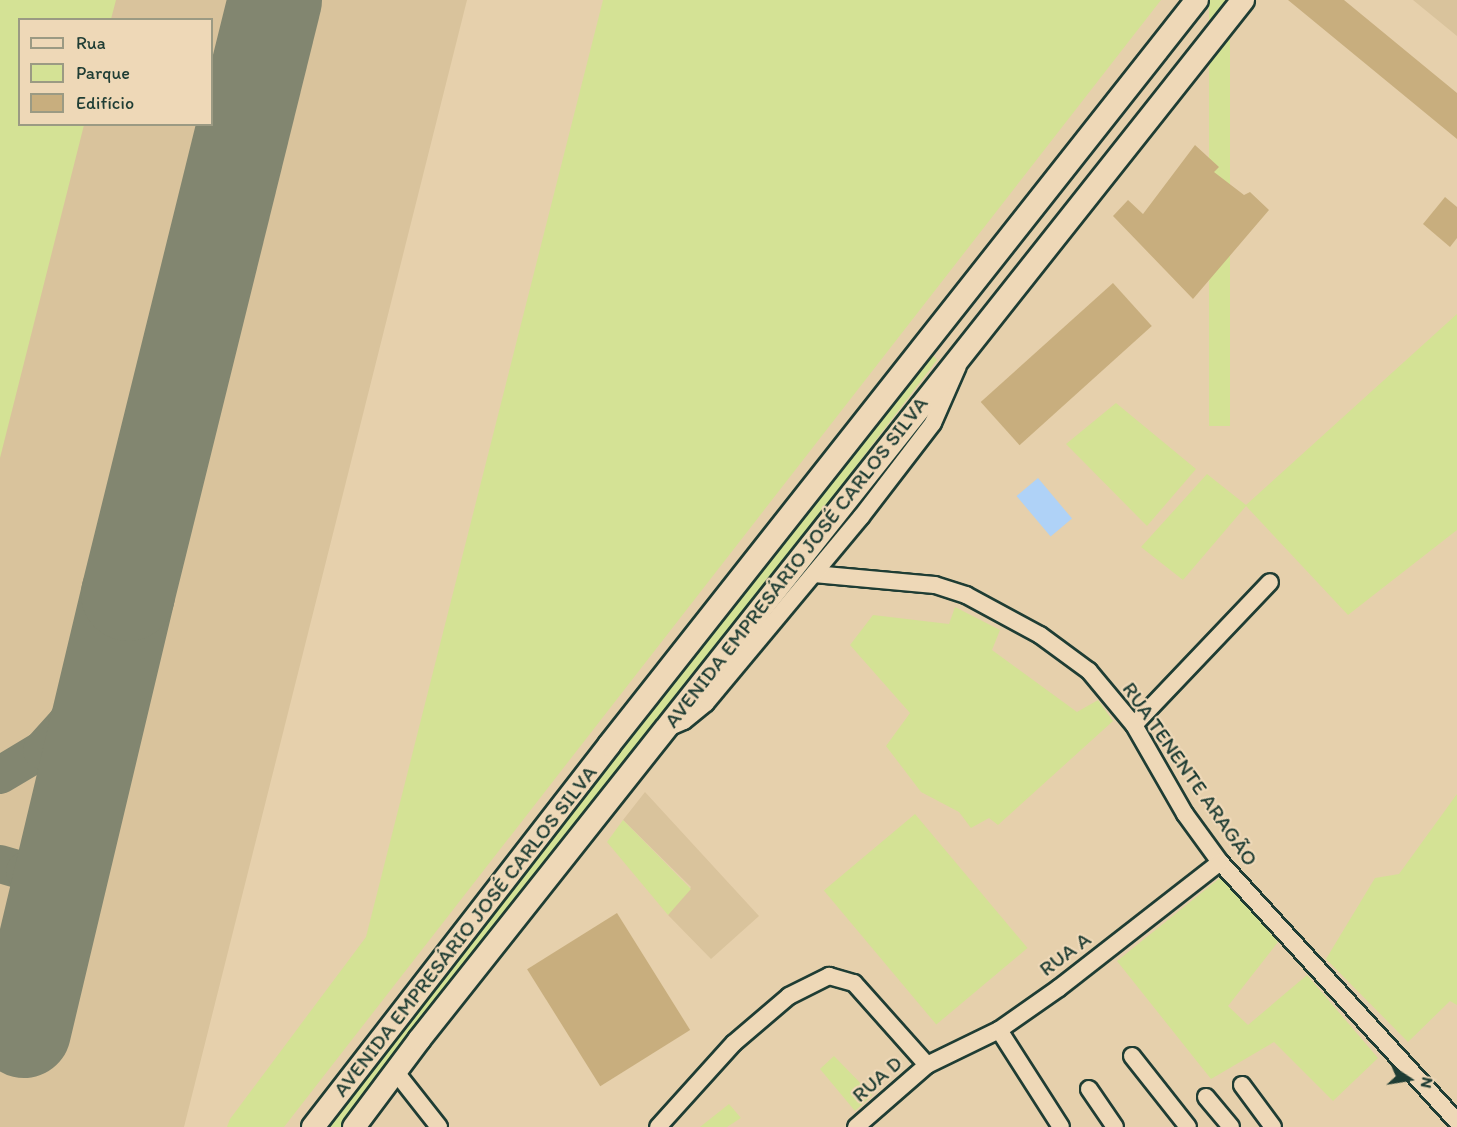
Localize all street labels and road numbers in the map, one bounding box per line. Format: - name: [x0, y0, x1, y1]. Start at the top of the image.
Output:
- street label: AVENIDA EMPRESÁRIO JOSÉ CARLOS SILVA: [659, 391, 933, 733]
- street label: RUA TENENTE ARAGÃO: [1117, 677, 1263, 871]
- street label: AVENIDA EMPRESÁRIO JOSÉ CARLOS SILVA: [328, 760, 602, 1102]
- street label: RUA A: [1034, 926, 1096, 982]
- street label: RUA D: [847, 1050, 907, 1108]

